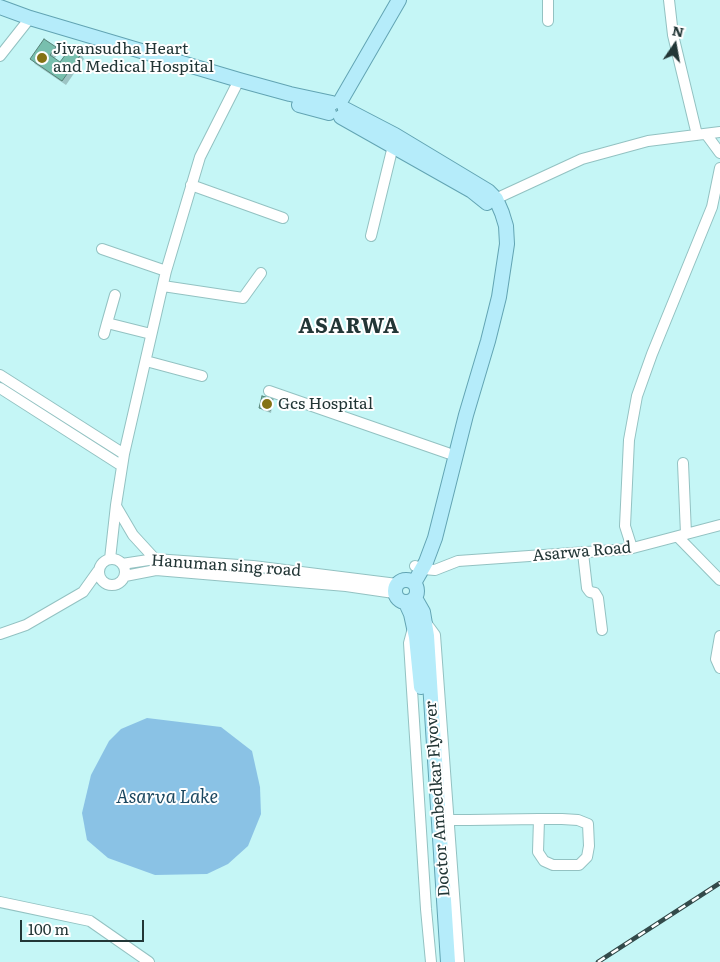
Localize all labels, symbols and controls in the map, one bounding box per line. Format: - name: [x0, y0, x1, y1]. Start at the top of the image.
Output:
- text: N: [670, 19, 686, 41]
- north arrow: [650, 20, 700, 70]
- place label: Jivansudha Heart and Medical Hospital: [53, 39, 214, 77]
- marker: Jivansudha Heart and Medical Hospital: [35, 51, 49, 65]
- district label: ASARWA: [297, 314, 401, 340]
- place label: Gcs Hospital: [278, 394, 373, 414]
- marker: Gcs Hospital: [260, 397, 274, 411]
- street label: Asarwa Road: [532, 538, 632, 566]
- street label: Hanuman sing road: [150, 551, 302, 581]
- street label: Doctor Ambedkar Flyover: [422, 700, 454, 898]
- water label: Asarva Lake: [116, 787, 218, 809]
- scale bar: [22, 910, 146, 942]
- text: 100 m: [28, 917, 69, 940]

